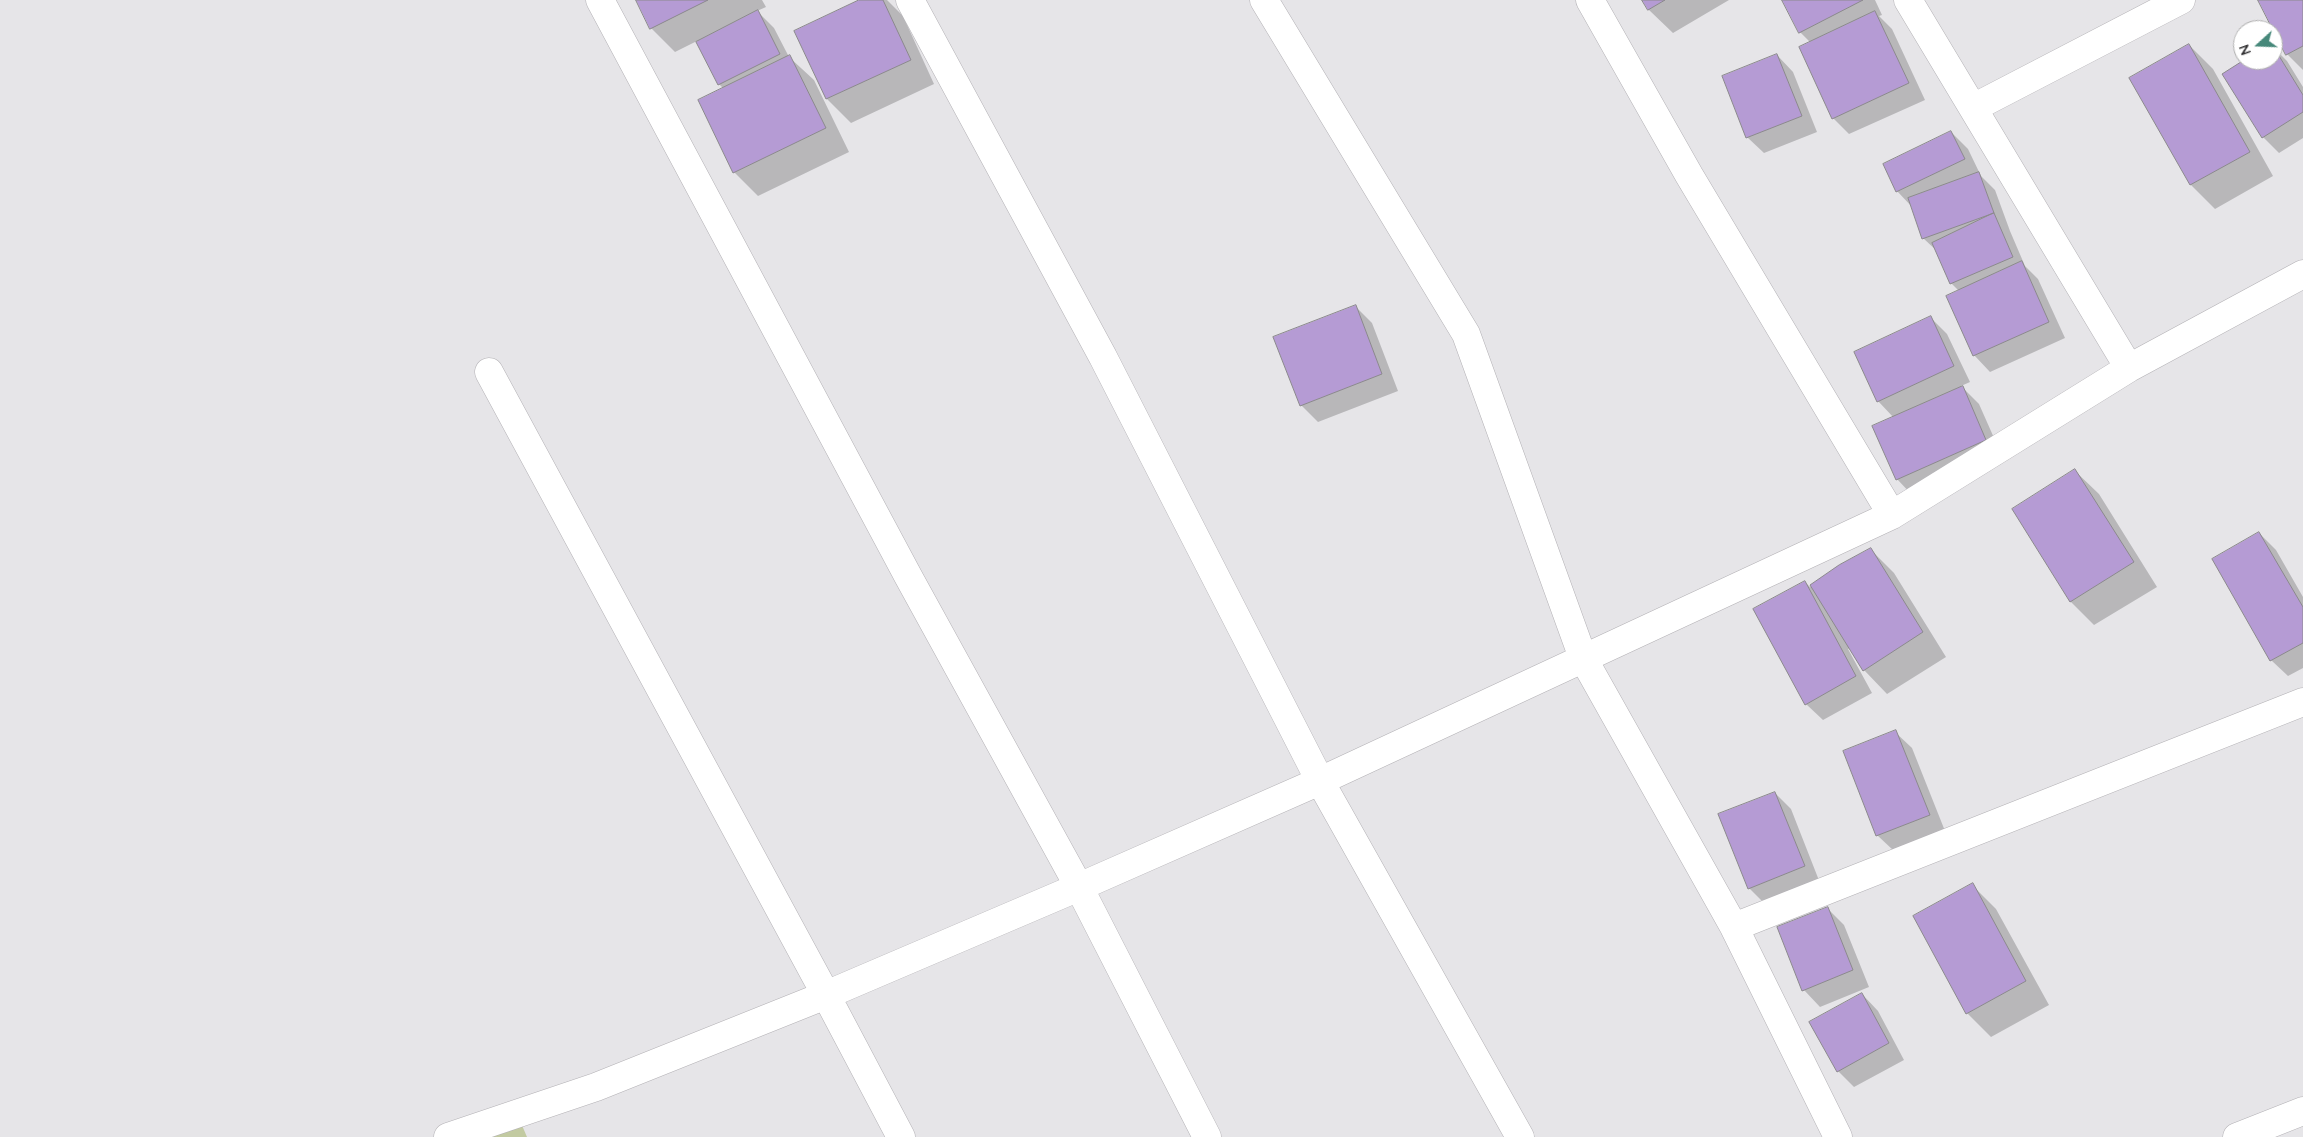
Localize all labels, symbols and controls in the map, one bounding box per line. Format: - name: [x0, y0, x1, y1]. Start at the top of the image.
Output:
- north arrow: [2233, 20, 2283, 70]
- text: N: [2235, 42, 2255, 58]

